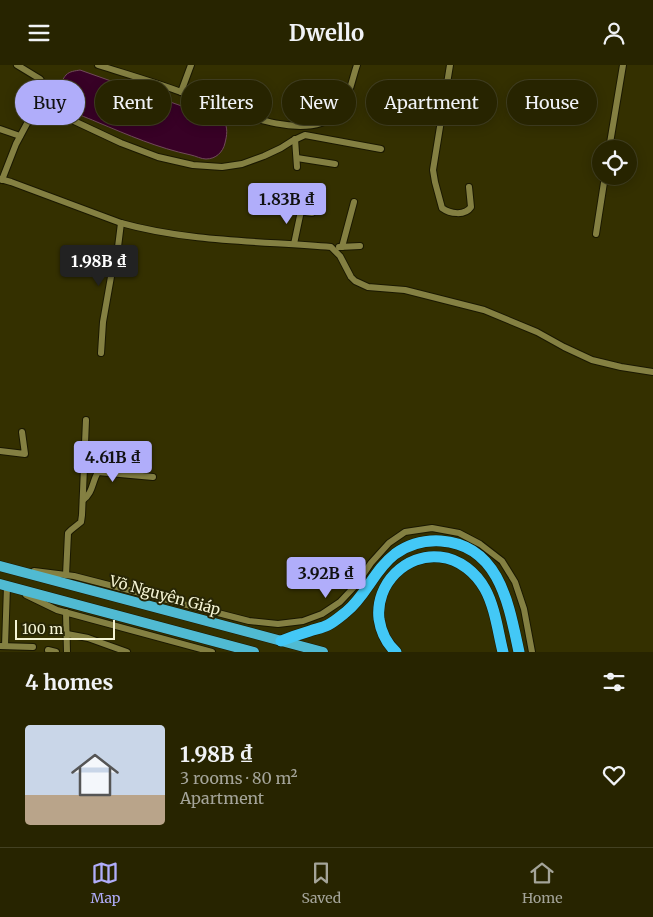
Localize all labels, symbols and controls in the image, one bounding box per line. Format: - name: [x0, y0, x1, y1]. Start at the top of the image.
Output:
- icon: menu: [25, 19, 53, 47]
- text: Dwello: [289, 19, 364, 47]
- icon: person: [600, 19, 628, 47]
- chip: Buy: [15, 80, 85, 125]
- chip: Rent: [95, 80, 171, 125]
- chip: Filters: [181, 80, 272, 125]
- chip: New: [282, 80, 356, 125]
- chip: Apartment: [366, 80, 497, 125]
- chip: House: [507, 80, 597, 125]
- map controls: [592, 140, 637, 185]
- button: locate: [592, 140, 637, 185]
- pin: 1.83B ₫: [241, 183, 333, 225]
- text: 1.83B ₫: [259, 189, 315, 209]
- pin: 1.98B ₫: [53, 245, 145, 287]
- text: 1.98B ₫: [71, 251, 127, 271]
- pin: 4.61B ₫: [67, 441, 159, 483]
- text: 4.61B ₫: [85, 447, 141, 467]
- pin: 3.92B ₫: [280, 557, 372, 599]
- text: 3.92B ₫: [298, 563, 354, 583]
- street label: Võ Nguyên Giáp: [106, 571, 223, 619]
- scale bar: [15, 617, 115, 640]
- text: 100 m: [22, 620, 63, 638]
- icon: filters: [600, 668, 628, 696]
- text: 4 homes: [25, 669, 113, 696]
- text: 1.98B ₫: [180, 741, 253, 768]
- icon: home: [65, 745, 125, 805]
- icon: heart: [600, 761, 628, 789]
- text: 3 rooms · 80 m²: [180, 768, 297, 788]
- text: Apartment: [180, 788, 264, 808]
- tab: Map: [91, 859, 120, 907]
- tab: Saved: [301, 859, 341, 907]
- tab: Home: [522, 859, 562, 907]

